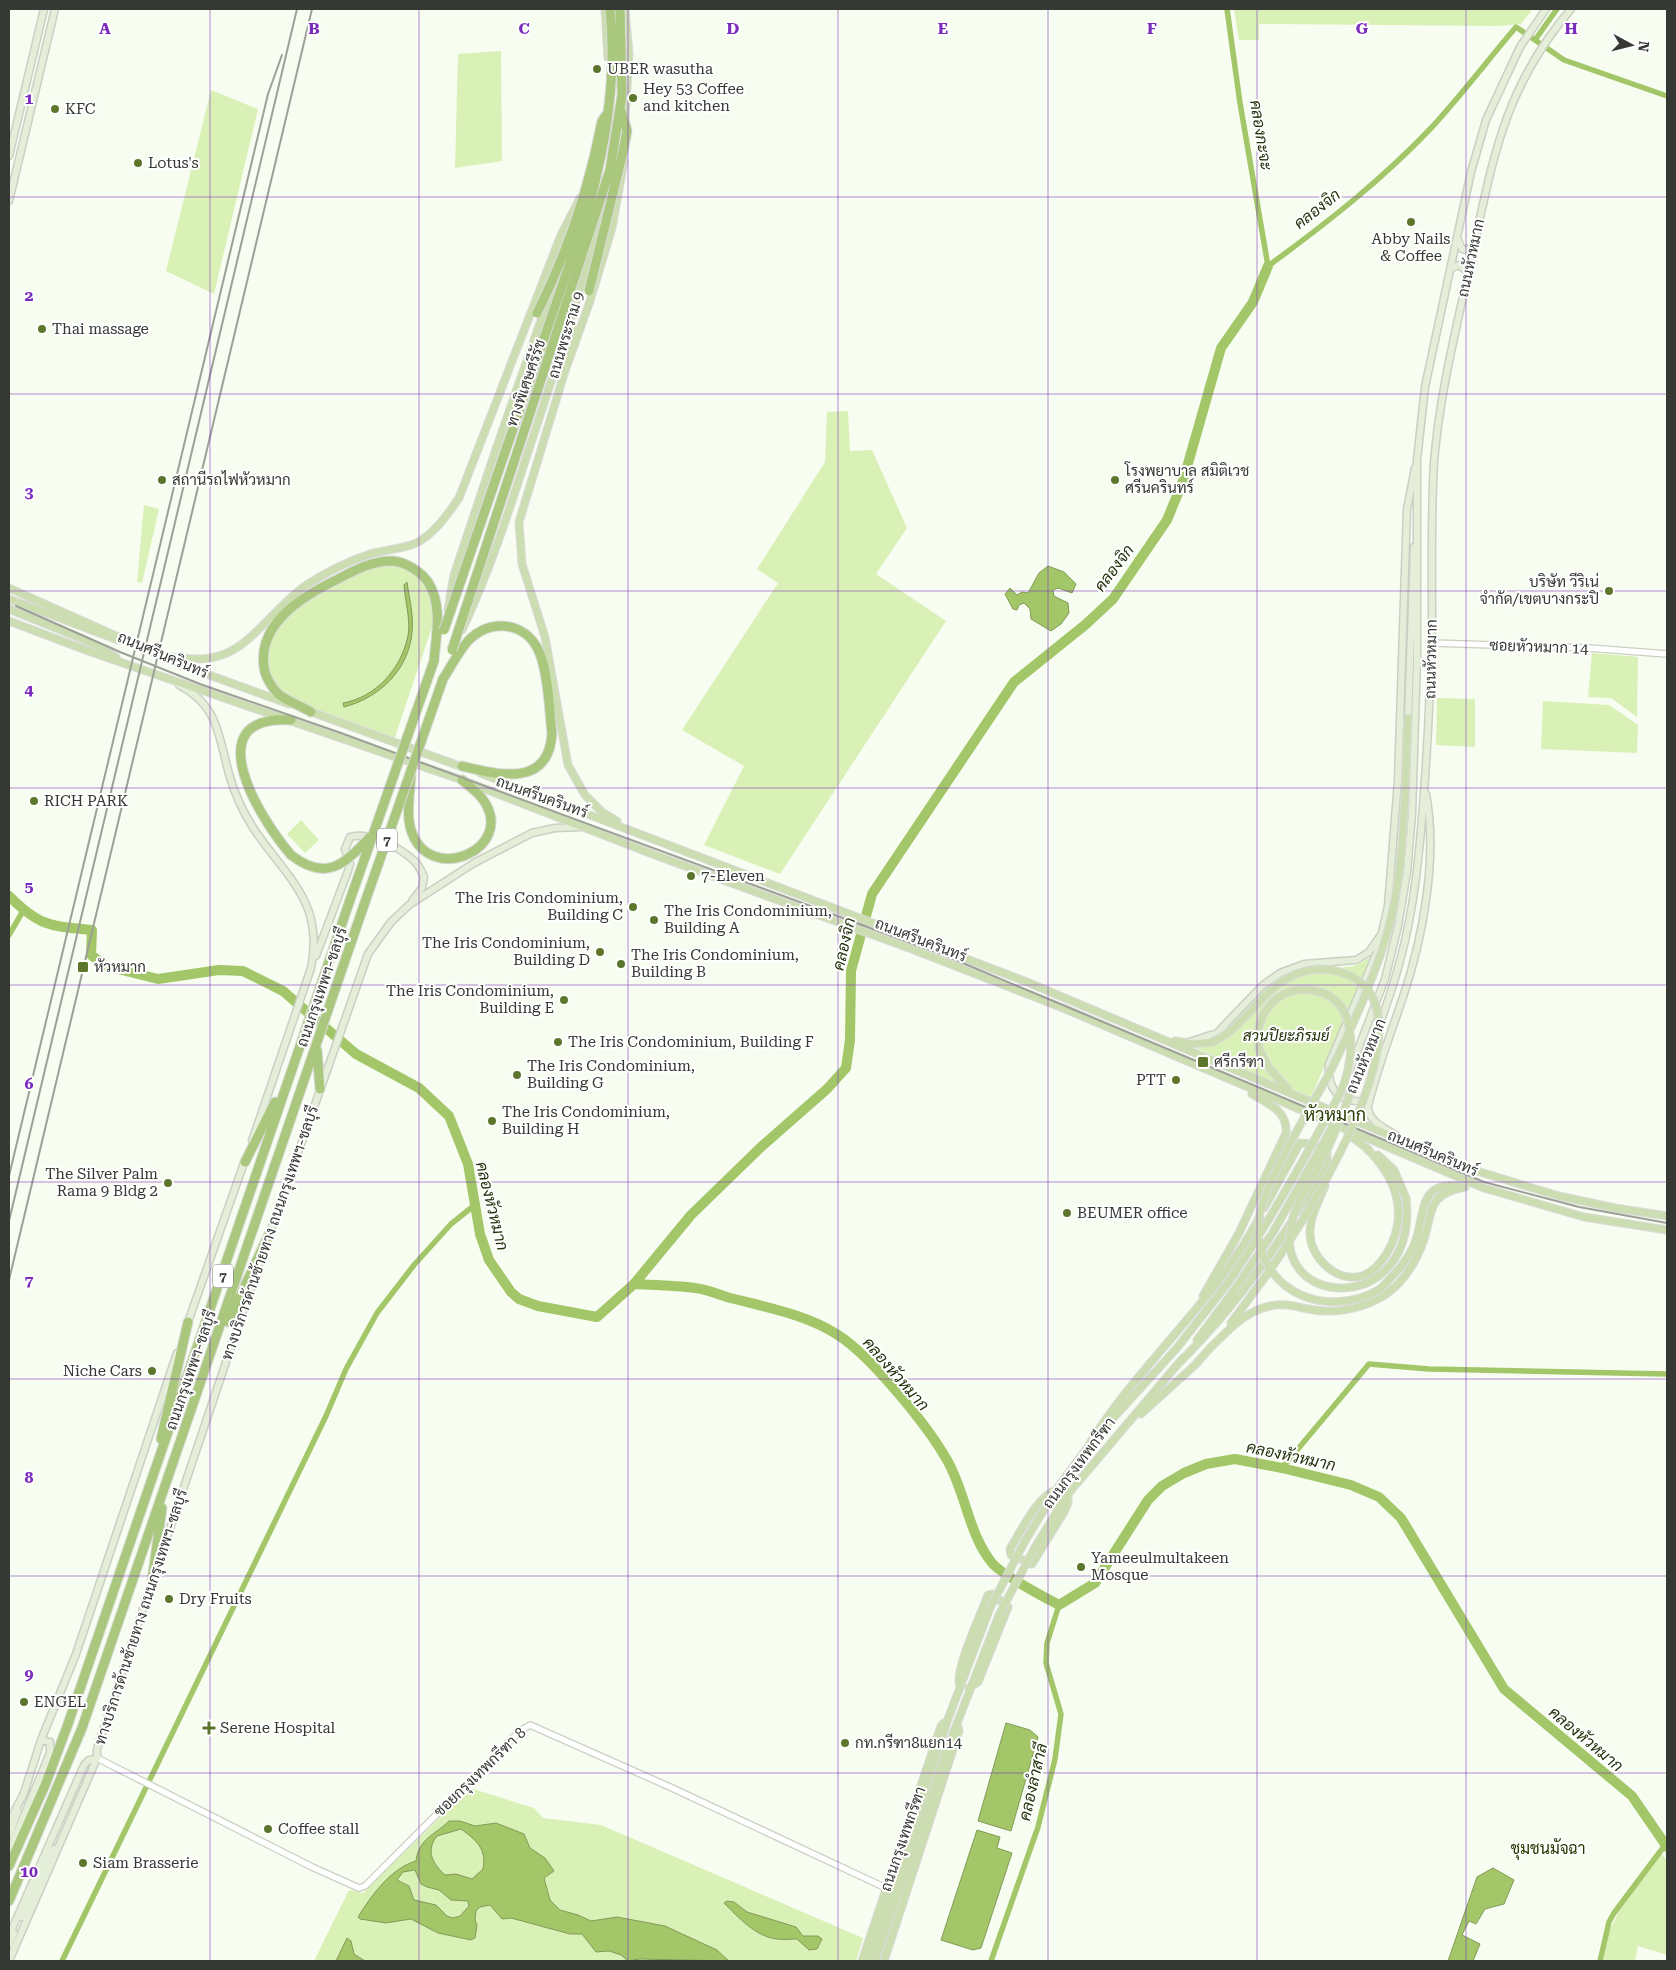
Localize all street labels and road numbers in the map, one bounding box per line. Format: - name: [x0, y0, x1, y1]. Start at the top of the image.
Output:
- street label: ถนนหัวหมาก: [1454, 217, 1488, 299]
- street label: ถนนพระราม 9: [544, 289, 588, 381]
- street label: ทางพิเศษศรีรัช: [502, 337, 549, 429]
- street label: ถนนหัวหมาก: [1421, 619, 1441, 699]
- street label: ถนนศรีนครินทร์: [115, 627, 211, 682]
- street label: ซอยหัวหมาก 14: [1489, 636, 1589, 658]
- street label: ถนนศรีนครินทร์: [494, 771, 591, 822]
- road number: 7: [377, 828, 397, 852]
- street label: ถนนศรีนครินทร์: [873, 913, 970, 966]
- street label: ถนนกรุงเทพฯ-ชลบุรี: [292, 924, 353, 1050]
- street label: ถนนหัวหมาก: [1342, 1016, 1390, 1096]
- street label: ทางบริการด้านซ้ายทาง ถนนกรุงเทพฯ-ชลบุรี: [217, 1103, 324, 1363]
- street label: ถนนศรีนครินทร์: [1385, 1125, 1481, 1180]
- road number: 7: [213, 1264, 233, 1288]
- street label: ถนนกรุงเทพฯ-ชลบุรี: [161, 1307, 222, 1433]
- street label: ถนนกรุงเทพกรีฑา: [1038, 1413, 1121, 1513]
- street label: ทางบริการด้านซ้ายทาง ถนนกรุงเทพฯ-ชลบุรี: [90, 1486, 193, 1748]
- street label: ซอยกรุงเทพกรีฑา 8: [430, 1723, 531, 1822]
- street label: ถนนกรุงเทพกรีฑา: [876, 1784, 931, 1894]

